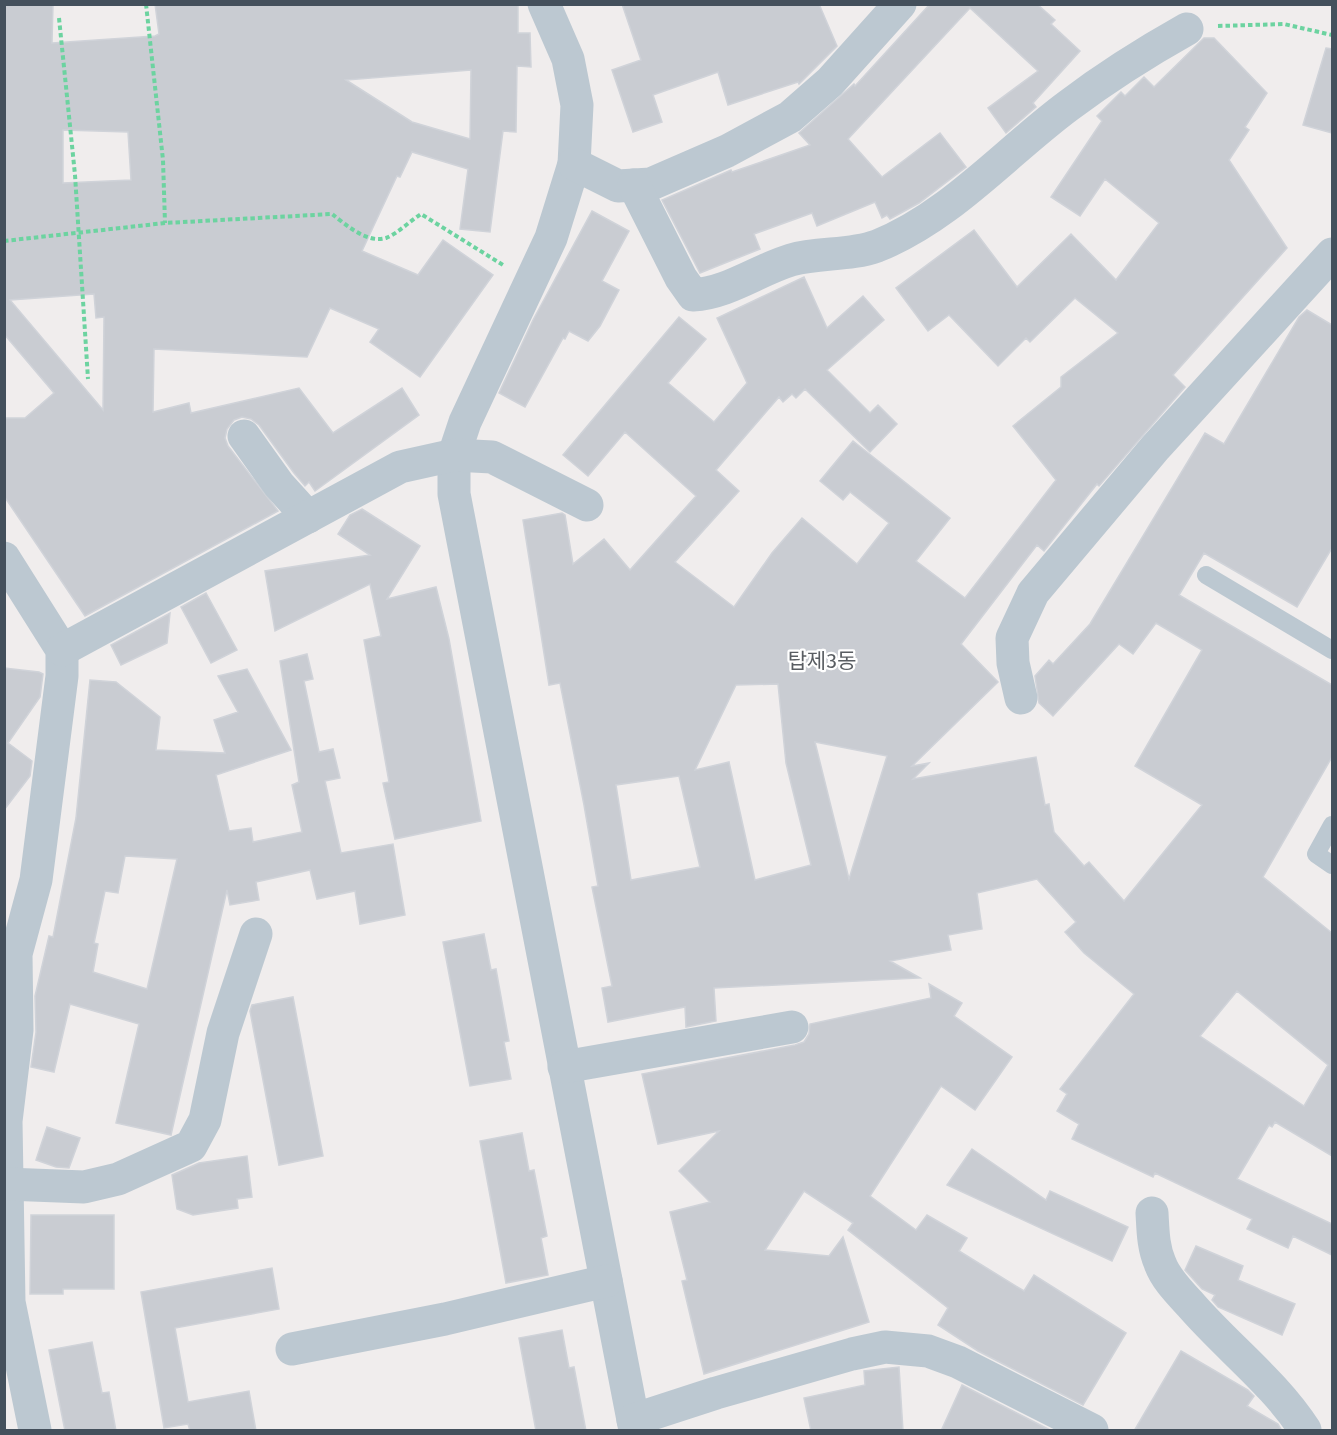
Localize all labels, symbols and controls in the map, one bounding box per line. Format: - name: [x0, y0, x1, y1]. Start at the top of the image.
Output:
- district label: 탑제3동: [788, 648, 856, 674]

